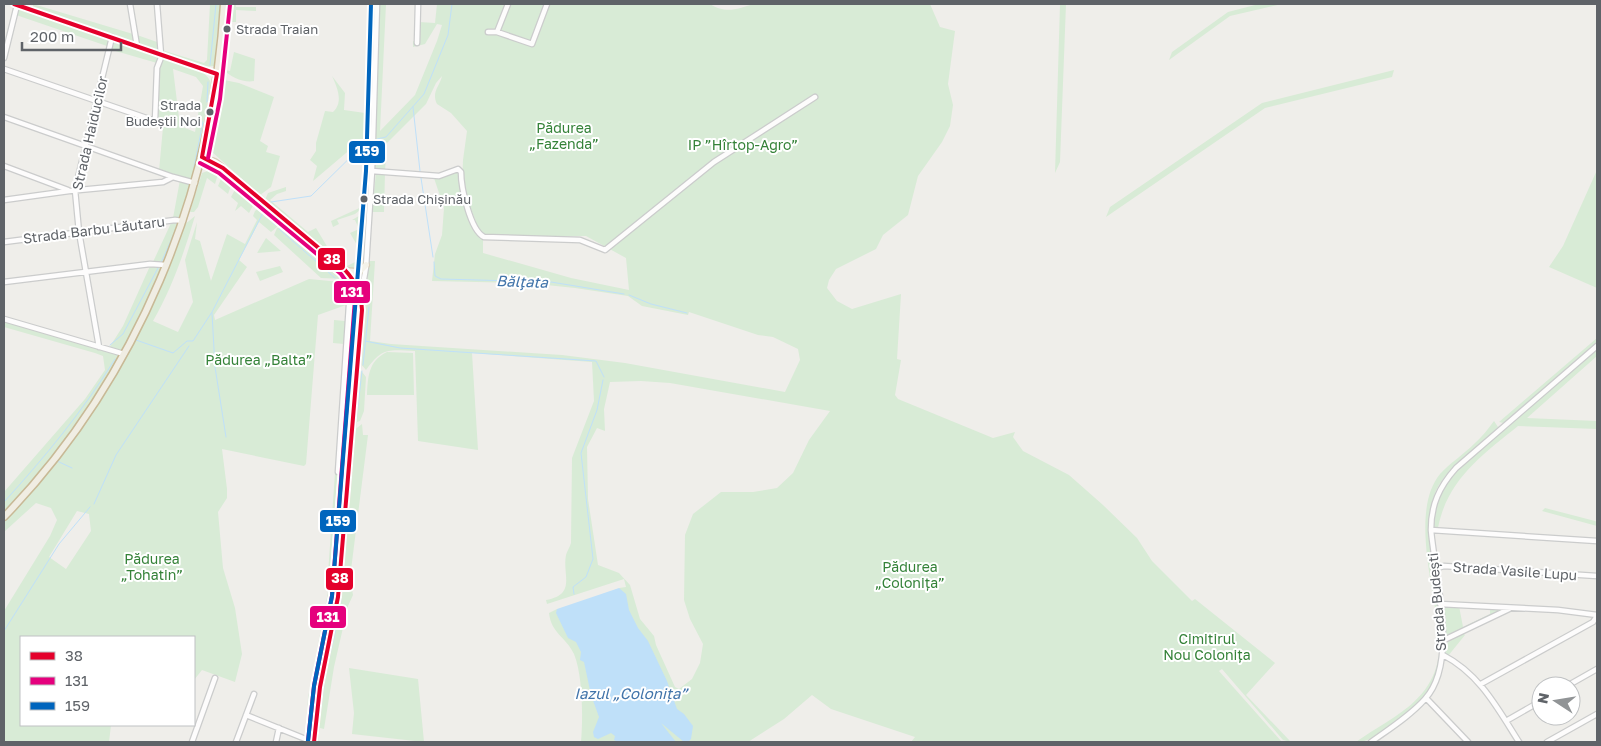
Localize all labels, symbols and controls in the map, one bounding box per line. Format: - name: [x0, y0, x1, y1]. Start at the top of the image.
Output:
- scale bar: [22, 20, 121, 52]
- place label: Strada Traian: [236, 21, 318, 37]
- marker: Strada Traian: [222, 24, 232, 34]
- text: 200 m: [30, 27, 74, 45]
- street label: Strada Haiducilor: [68, 74, 111, 192]
- place label: Strada Budeștii Noi: [125, 97, 201, 129]
- marker: Strada Budeștii Noi: [205, 107, 215, 117]
- park label: Pădurea „Fazenda”: [529, 119, 599, 152]
- park label: IP ”Hîrtop-Agro”: [688, 136, 798, 153]
- line badge: 159: [348, 140, 386, 164]
- text: 159: [355, 142, 379, 159]
- place label: Strada Chișinău: [373, 191, 471, 207]
- marker: Strada Chișinău: [359, 194, 369, 204]
- street label: Strada Barbu Lăutaru: [22, 212, 166, 247]
- line badge: 38: [317, 247, 346, 271]
- text: 38: [323, 250, 341, 267]
- water label: Bălţata: [496, 271, 549, 292]
- line badge: 131: [333, 280, 371, 304]
- text: 131: [341, 283, 363, 300]
- park label: Pădurea „Balta”: [205, 351, 313, 368]
- line badge: 159: [319, 509, 357, 533]
- text: 159: [326, 512, 350, 529]
- park label: Pădurea „Tohatin”: [121, 550, 183, 583]
- street label: Strada Budești: [1424, 552, 1449, 652]
- park label: Pădurea „Colonița”: [875, 558, 945, 591]
- street label: Strada Vasile Lupu: [1452, 558, 1578, 583]
- line badge: 38: [325, 567, 354, 591]
- text: 38: [331, 569, 349, 586]
- line badge: 131: [309, 605, 347, 629]
- text: 131: [317, 608, 339, 625]
- park label: Cimitirul Nou Colonița: [1163, 630, 1251, 663]
- legend: [20, 636, 195, 726]
- text: 38: [65, 646, 83, 664]
- text: 131: [65, 671, 88, 689]
- north arrow: [1531, 676, 1581, 726]
- water label: Iazul „Colonița”: [574, 684, 689, 703]
- text: N: [1533, 691, 1552, 705]
- text: 159: [65, 696, 90, 714]

